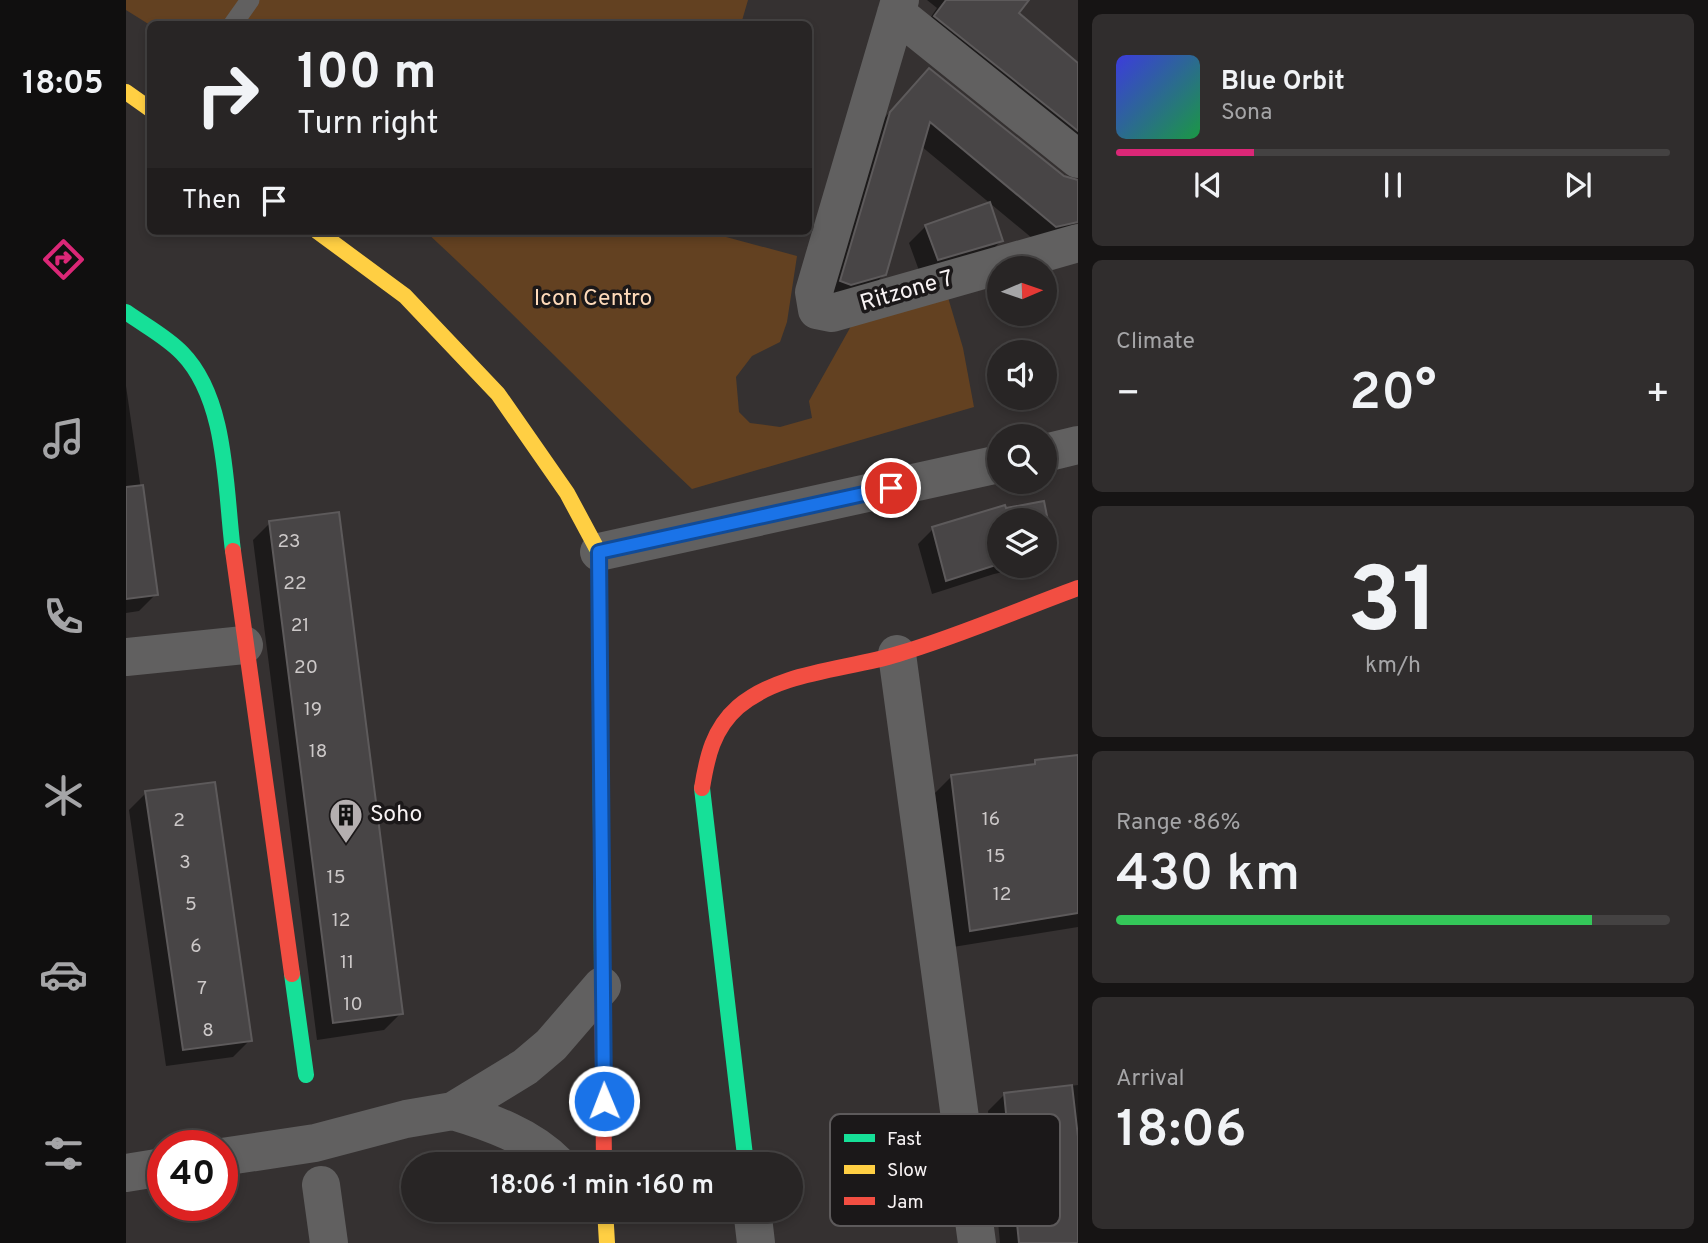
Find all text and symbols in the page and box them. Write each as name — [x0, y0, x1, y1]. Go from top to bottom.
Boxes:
text: 100 m — [297, 44, 436, 106]
icon: right — [182, 49, 273, 140]
text: 18:05 — [22, 65, 104, 105]
text: Blue Orbit — [1221, 66, 1345, 99]
text: Sona — [1221, 99, 1272, 128]
text: Turn right — [297, 105, 439, 145]
icon: previous — [1189, 166, 1227, 204]
icon: pause — [1374, 166, 1412, 204]
icon: next — [1559, 166, 1597, 204]
icon: arrive — [255, 182, 293, 220]
text: Then — [182, 185, 241, 218]
icon: directions — [39, 235, 88, 284]
north arrow — [987, 256, 1057, 326]
map controls — [987, 256, 1057, 578]
street label: Ritzone 7 — [857, 265, 957, 319]
park label: Icon Centro — [534, 285, 652, 314]
text: Climate — [1116, 328, 1195, 357]
button: sound — [987, 340, 1057, 410]
text: 20° — [1349, 362, 1437, 428]
text: − — [1116, 371, 1141, 420]
text: + — [1645, 371, 1670, 420]
icon: music — [39, 414, 88, 463]
button: search — [987, 424, 1057, 494]
pin — [861, 458, 921, 518]
icon: arrive — [872, 469, 910, 507]
button: layers — [987, 508, 1057, 578]
house number: 23 — [277, 530, 301, 554]
text: 31 — [1348, 549, 1438, 664]
house number: 22 — [283, 572, 307, 596]
icon: phone — [39, 592, 88, 641]
house number: 21 — [291, 614, 309, 638]
text: km/h — [1365, 652, 1421, 681]
house number: 20 — [294, 656, 318, 680]
house number: 19 — [304, 698, 322, 722]
house number: 18 — [309, 740, 327, 764]
icon: climate — [39, 771, 88, 820]
building icon: Soho — [327, 796, 365, 845]
place label: Soho — [370, 801, 422, 830]
house number: 16 — [982, 808, 1000, 832]
house number: 2 — [173, 809, 185, 833]
text: Range · 86% — [1116, 809, 1241, 838]
text: 430 km — [1116, 843, 1300, 909]
house number: 15 — [987, 845, 1005, 869]
house number: 3 — [179, 851, 191, 875]
house number: 15 — [327, 866, 345, 890]
house number: 12 — [993, 883, 1011, 907]
house number: 5 — [185, 893, 197, 917]
house number: 12 — [332, 909, 350, 933]
house number: 6 — [190, 935, 202, 959]
icon: car — [39, 950, 88, 999]
house number: 11 — [340, 951, 354, 975]
house number: 7 — [197, 977, 207, 1001]
house number: 10 — [343, 993, 363, 1017]
house number: 8 — [202, 1019, 214, 1043]
position arrow — [567, 1064, 641, 1138]
text: Arrival — [1116, 1065, 1185, 1094]
text: 18:06 — [1116, 1099, 1247, 1165]
legend — [830, 1114, 1060, 1226]
text: Fast — [887, 1128, 922, 1152]
icon: filters — [39, 1129, 88, 1178]
speed limit sign: 40 — [147, 1130, 238, 1221]
text: Slow — [887, 1159, 927, 1183]
text: 18:06 · 1 min · 160 m — [490, 1170, 714, 1203]
text: Jam — [887, 1191, 924, 1215]

